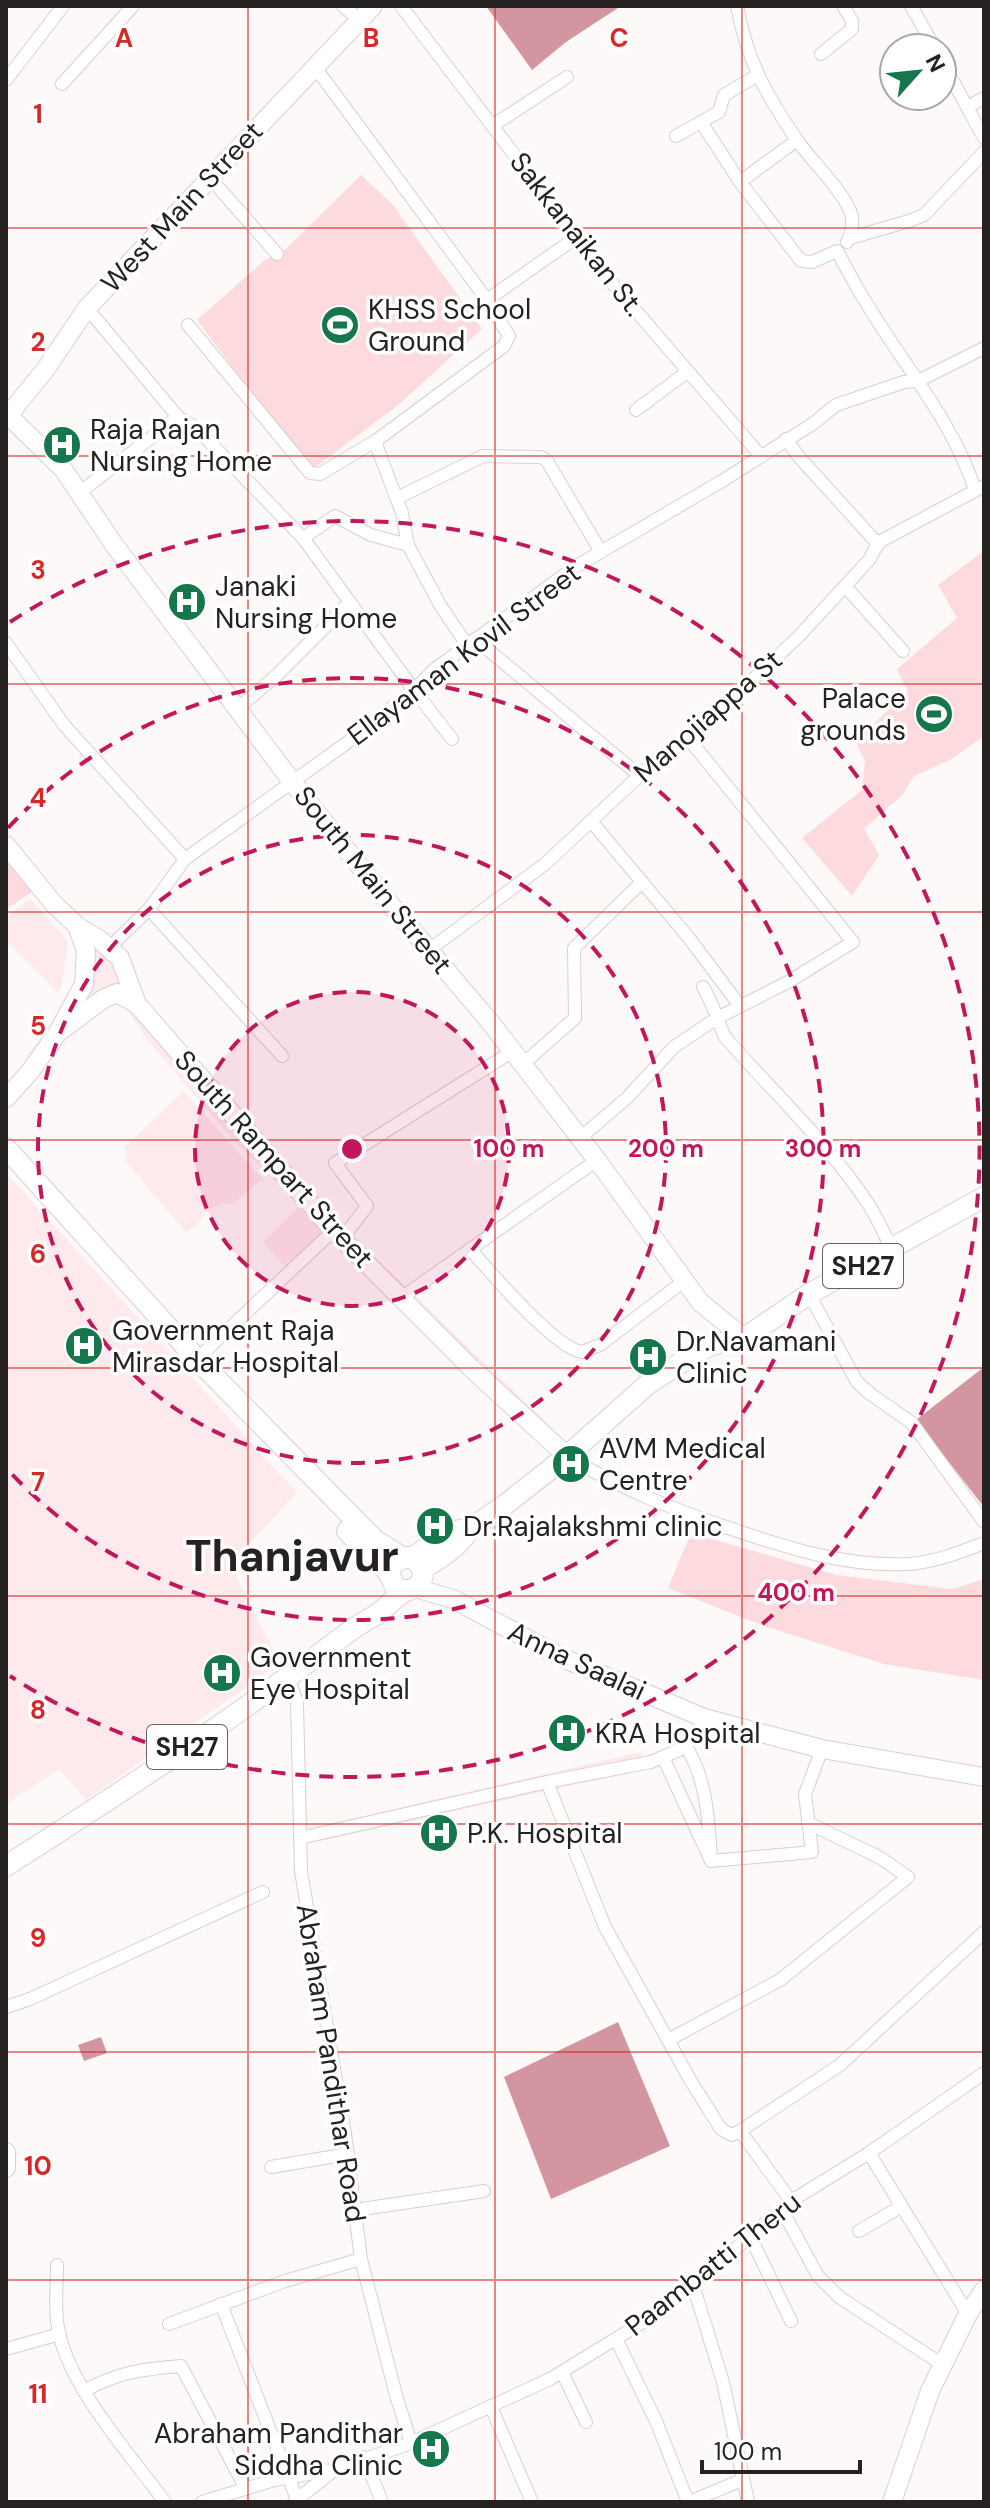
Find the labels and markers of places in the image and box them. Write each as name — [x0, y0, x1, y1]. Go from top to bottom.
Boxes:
place label: KHSS School Ground — [368, 291, 531, 360]
sports icon: KHSS School Ground — [319, 304, 361, 346]
place label: Raja Rajan Nursing Home — [90, 411, 272, 480]
hospital icon: Raja Rajan Nursing Home — [41, 424, 83, 466]
place label: Janaki Nursing Home — [215, 568, 397, 637]
hospital icon: Janaki Nursing Home — [166, 581, 208, 623]
place label: Palace grounds — [800, 680, 906, 749]
sports icon: Palace grounds — [913, 693, 955, 735]
centre of rings — [338, 1135, 366, 1163]
place label: Government Raja Mirasdar Hospital — [112, 1312, 339, 1381]
place label: Dr.Navamani Clinic — [676, 1323, 836, 1392]
hospital icon: Government Raja Mirasdar Hospital — [63, 1325, 105, 1367]
hospital icon: Dr.Navamani Clinic — [627, 1336, 669, 1378]
place label: AVM Medical Centre — [599, 1430, 766, 1499]
hospital icon: AVM Medical Centre — [550, 1443, 592, 1485]
hospital icon: Dr.Rajalakshmi clinic — [414, 1505, 456, 1547]
place label: Dr.Rajalakshmi clinic — [463, 1508, 722, 1545]
place label: Government Eye Hospital — [250, 1639, 411, 1708]
hospital icon: Government Eye Hospital — [201, 1652, 243, 1694]
hospital icon: KRA Hospital — [546, 1712, 588, 1754]
place label: KRA Hospital — [595, 1715, 760, 1752]
hospital icon: P.K. Hospital — [418, 1812, 460, 1854]
place label: P.K. Hospital — [467, 1815, 623, 1852]
place label: Abraham Pandithar Siddha Clinic — [154, 2415, 403, 2484]
hospital icon: Abraham Pandithar Siddha Clinic — [410, 2428, 452, 2470]

